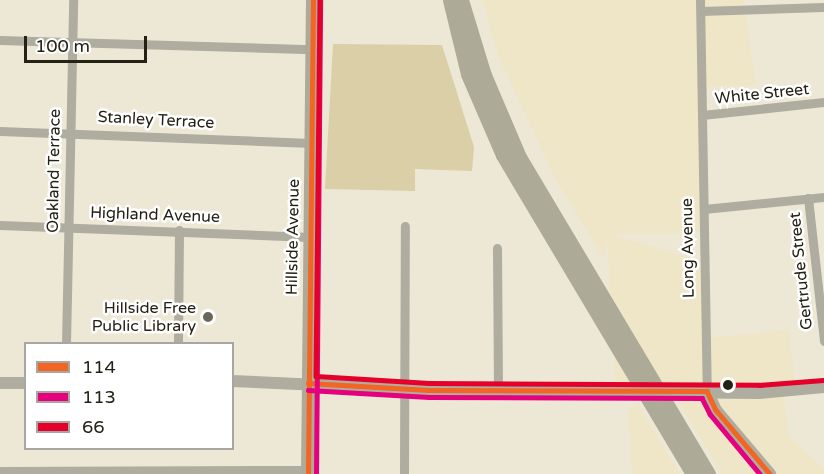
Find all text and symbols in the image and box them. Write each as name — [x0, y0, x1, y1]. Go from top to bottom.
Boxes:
scale bar — [27, 24, 150, 62]
text: 100 m — [35, 35, 90, 57]
street label: White Street — [714, 79, 810, 109]
street label: Stanley Terrace — [97, 107, 215, 133]
street label: Oakland Terrace — [43, 109, 65, 233]
street label: Hillside Avenue — [282, 179, 304, 295]
street label: Long Avenue — [678, 198, 698, 298]
street label: Highland Avenue — [90, 203, 220, 227]
street label: Gertrude Street — [785, 211, 817, 331]
place label: Hillside Free Public Library — [92, 298, 196, 336]
marker: Hillside Free Public Library — [201, 310, 215, 324]
legend — [24, 342, 234, 450]
text: 114 — [82, 356, 116, 378]
unlabelled marker — [722, 379, 734, 391]
text: 113 — [82, 386, 116, 408]
text: 66 — [82, 416, 105, 438]

